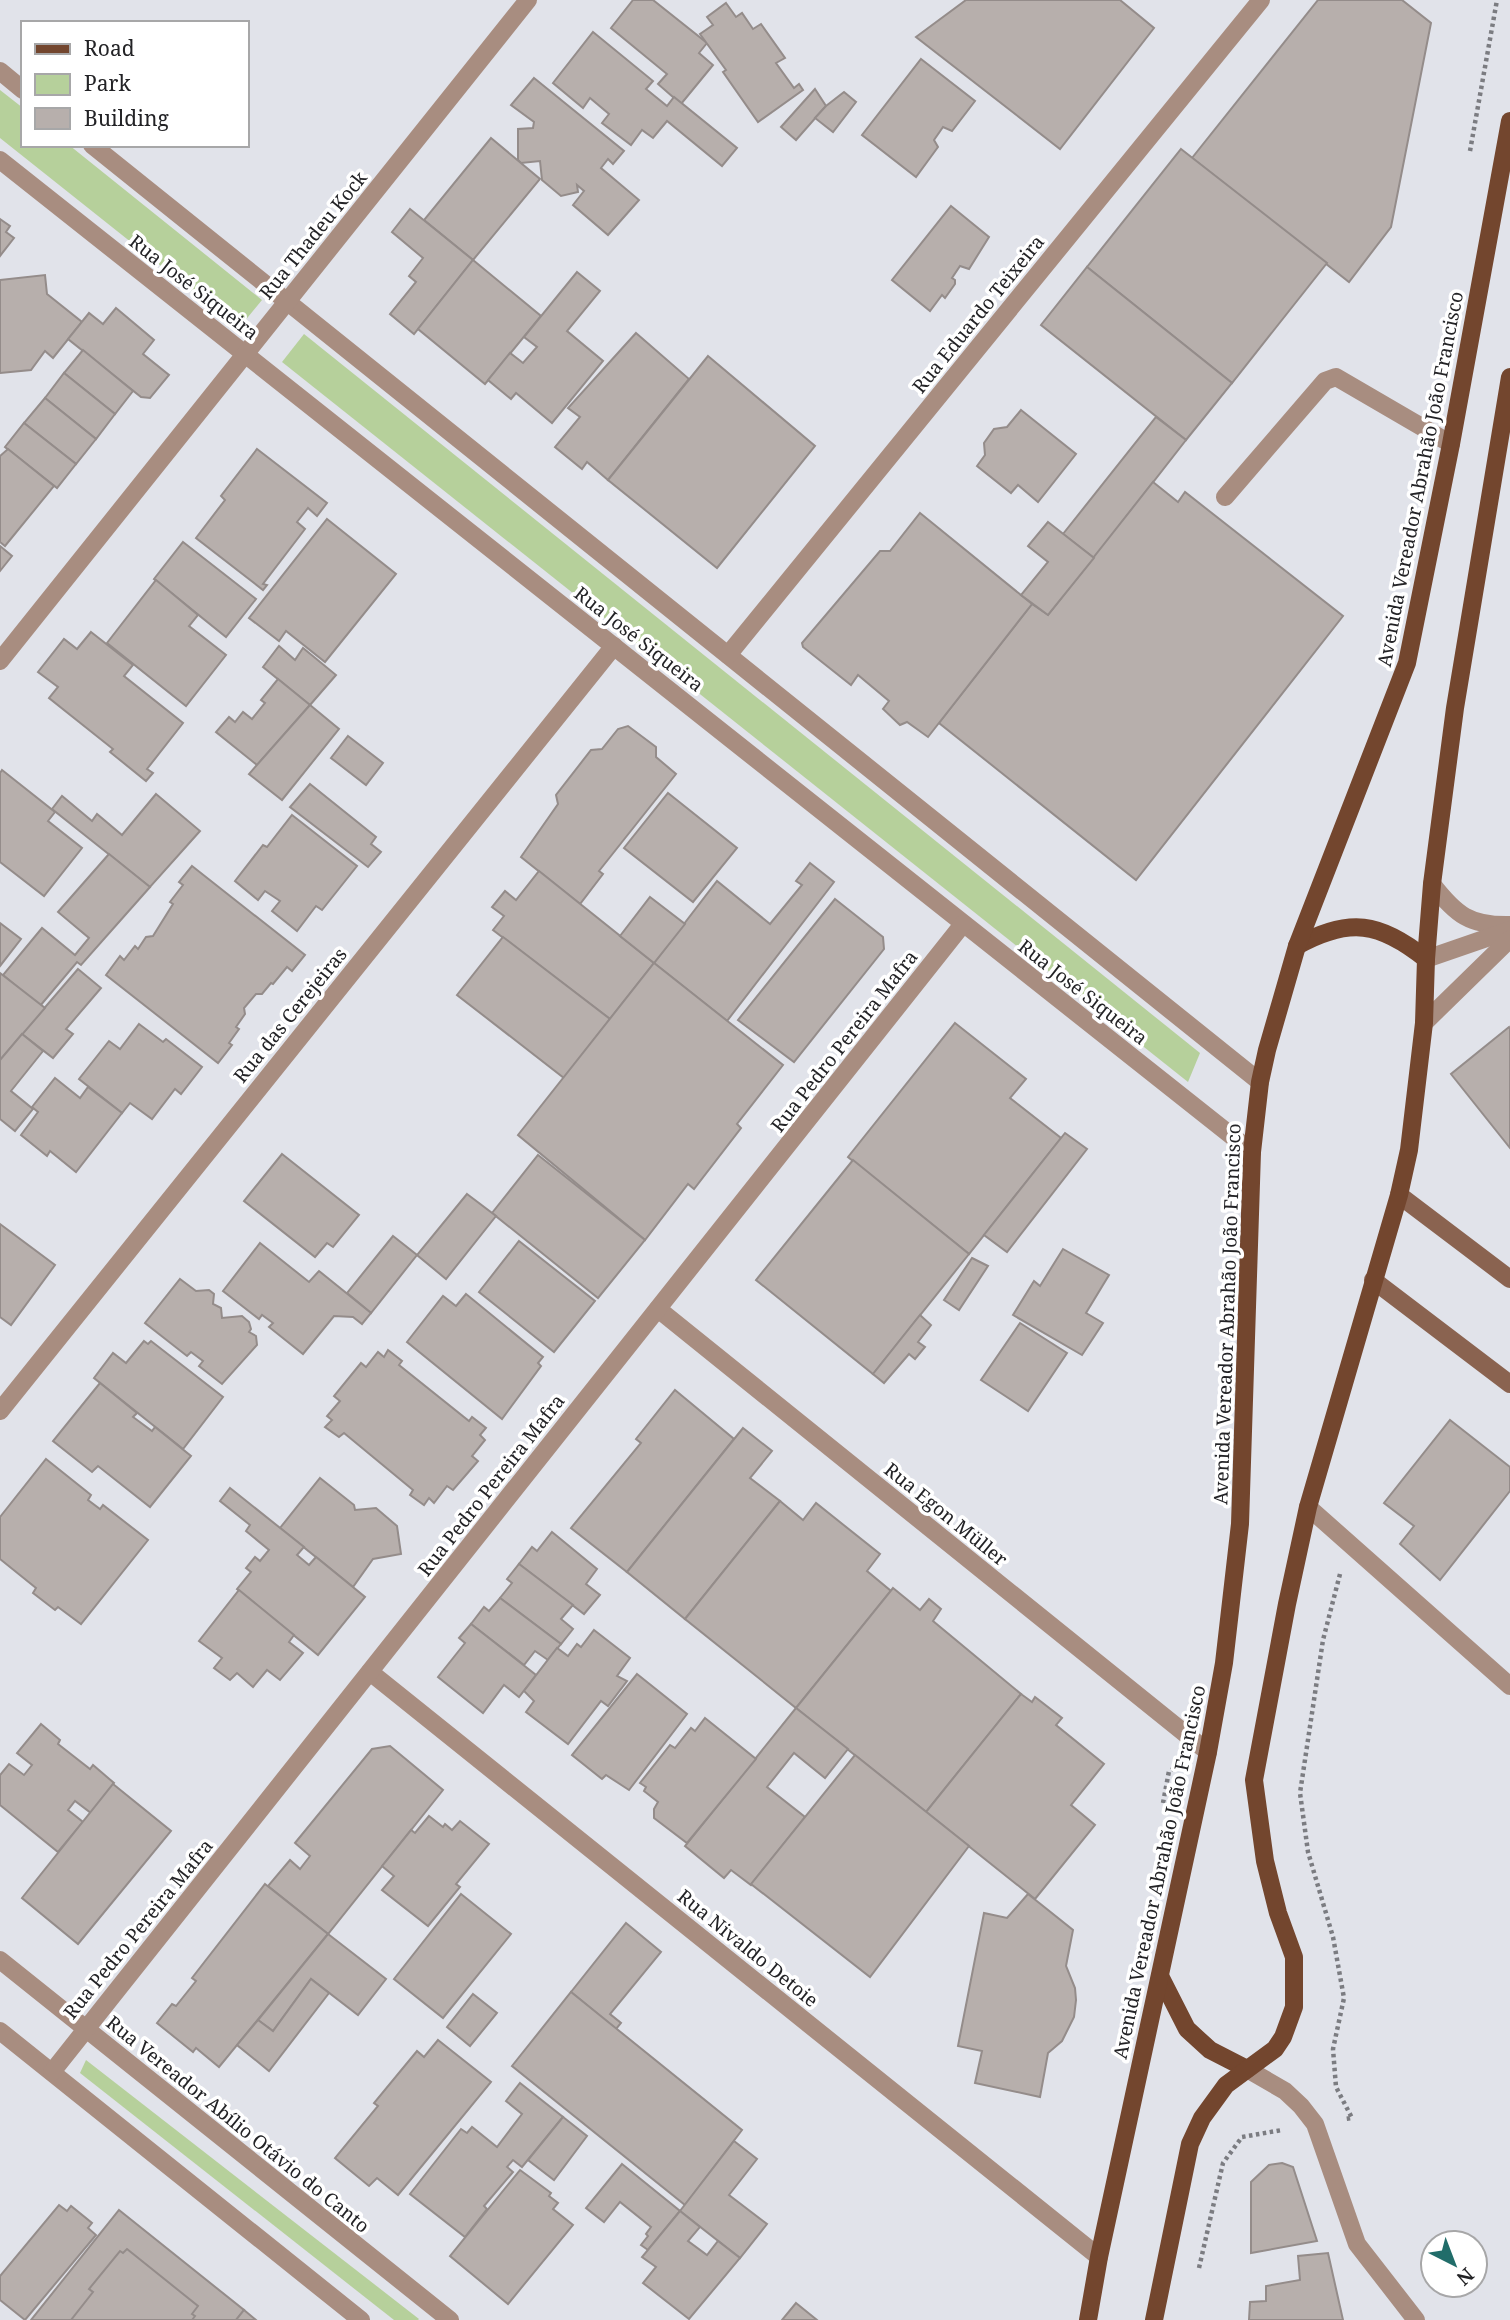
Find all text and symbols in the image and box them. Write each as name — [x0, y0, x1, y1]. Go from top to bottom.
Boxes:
legend — [21, 21, 248, 147]
text: Road — [84, 34, 135, 62]
text: Park — [84, 69, 131, 97]
text: Building — [84, 104, 169, 132]
street label: Rua Thadeu Kock — [253, 165, 373, 304]
street label: Rua José Siqueira — [124, 228, 264, 346]
street label: Rua Eduardo Teixeira — [906, 230, 1050, 398]
street label: Avenida Vereador Abrahão João Francisco — [1371, 289, 1469, 669]
street label: Rua José Siqueira — [569, 580, 709, 698]
street label: Rua José Siqueira — [1013, 933, 1153, 1051]
street label: Rua das Cerejeiras — [227, 942, 353, 1088]
street label: Rua Pedro Pereira Mafra — [765, 945, 923, 1137]
street label: Avenida Vereador Abrahão João Francisco — [1207, 1123, 1247, 1505]
street label: Rua Pedro Pereira Mafra — [412, 1389, 570, 1581]
street label: Rua Egon Müller — [879, 1456, 1013, 1572]
street label: Avenida Vereador Abrahão João Francisco — [1107, 1683, 1211, 2061]
street label: Rua Pedro Pereira Mafra — [57, 1834, 219, 2024]
street label: Rua Nivaldo Detoie — [672, 1883, 824, 2013]
street label: Rua Vereador Abílio Otávio do Canto — [101, 2010, 375, 2238]
north arrow — [1419, 2229, 1489, 2299]
text: N — [1451, 2262, 1480, 2291]

